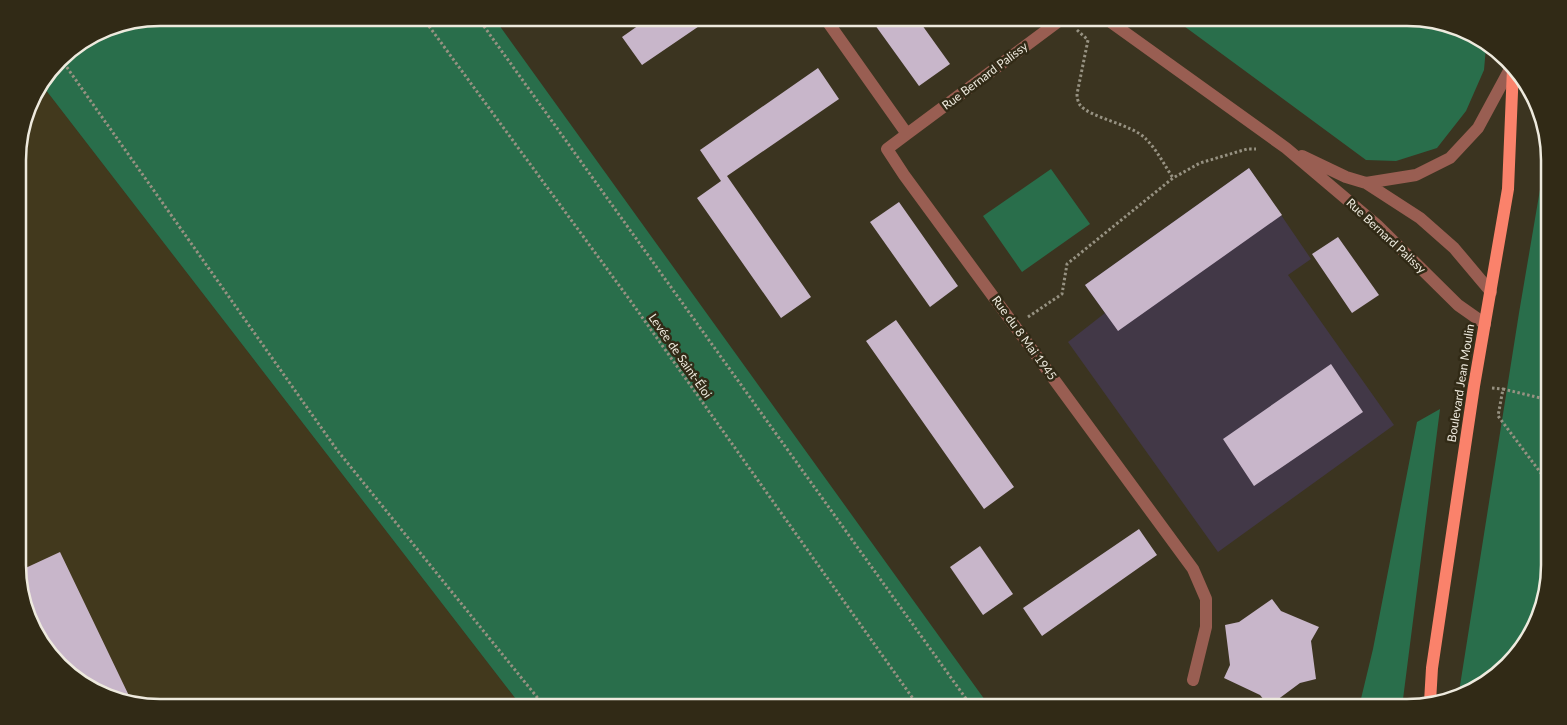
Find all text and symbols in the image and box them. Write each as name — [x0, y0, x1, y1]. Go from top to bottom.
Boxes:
street label: Rue Bernard Palissy — [939, 38, 1031, 113]
street label: Rue Bernard Palissy — [1343, 195, 1430, 277]
street label: Rue du 8 Mai 1945 — [989, 293, 1060, 383]
street label: Levée de Saint-Éloi — [646, 311, 715, 401]
street label: Boulevard Jean Moulin — [1444, 323, 1477, 443]

